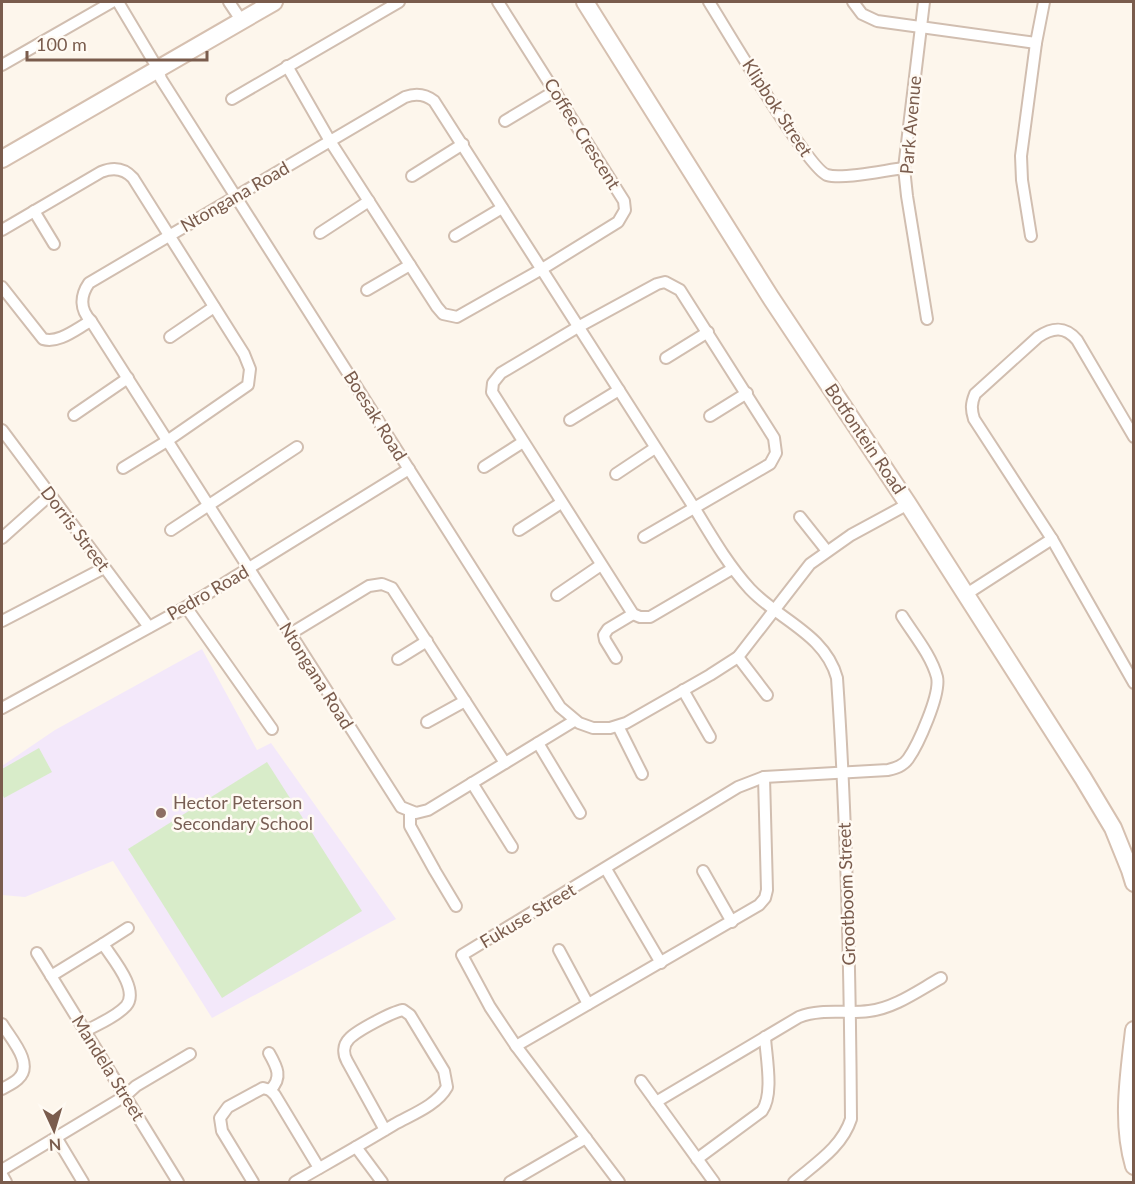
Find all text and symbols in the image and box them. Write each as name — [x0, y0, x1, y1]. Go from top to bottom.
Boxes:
scale bar — [27, 24, 207, 62]
text: 100 m — [36, 33, 87, 55]
street label: Klipbok Street — [738, 54, 818, 161]
street label: Coffee Crescent — [540, 74, 626, 194]
street label: Park Avenue — [895, 75, 925, 175]
street label: Ntongana Road — [176, 156, 293, 236]
street label: Boesak Road — [340, 367, 412, 464]
street label: Botfontein Road — [821, 379, 911, 498]
street label: Dorris Street — [37, 481, 115, 576]
street label: Pedro Road — [163, 560, 252, 624]
street label: Ntongana Road — [275, 618, 358, 733]
place label: Hector Peterson Secondary School — [173, 791, 313, 834]
marker: Hector Peterson Secondary School — [154, 806, 168, 820]
street label: Grootboom Street — [832, 822, 859, 966]
street label: Fukuse Street — [476, 878, 580, 952]
street label: Mandela Street — [68, 1011, 150, 1125]
north arrow — [24, 1100, 84, 1160]
text: N — [48, 1136, 62, 1155]

